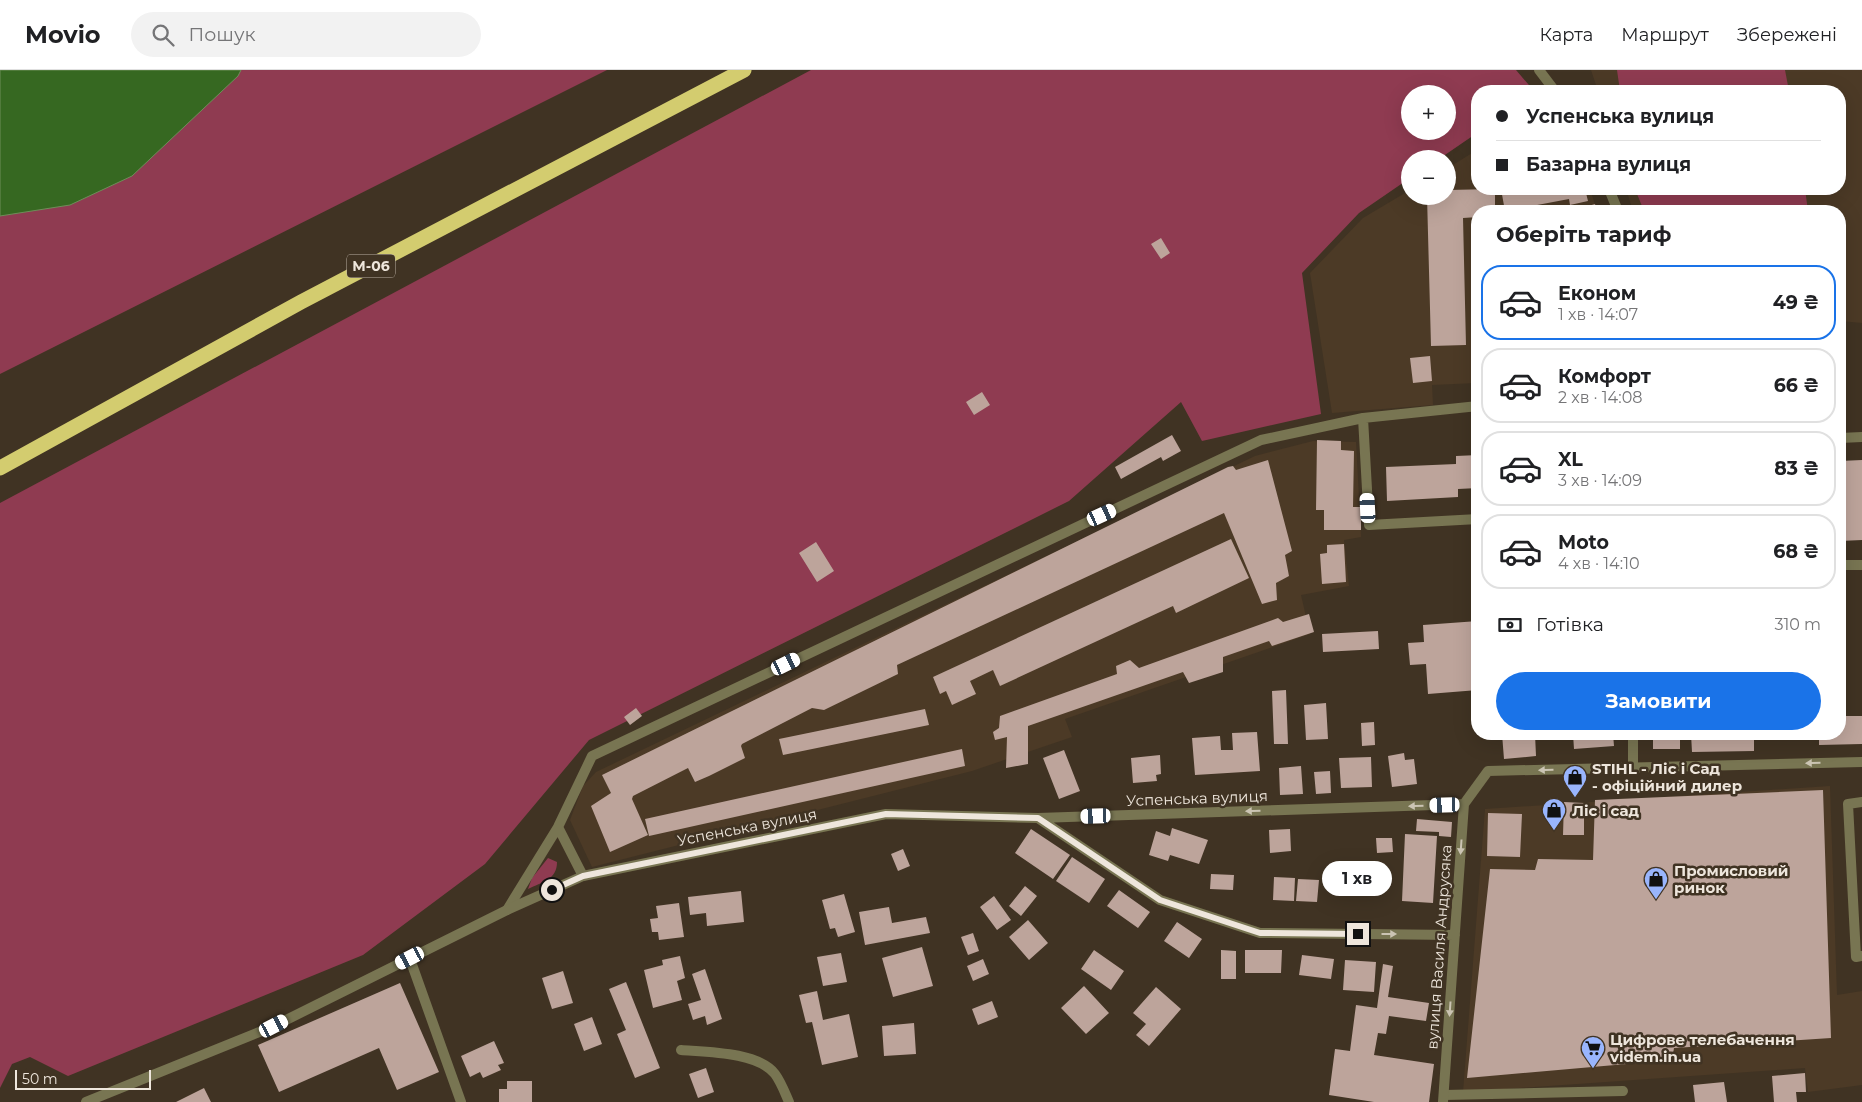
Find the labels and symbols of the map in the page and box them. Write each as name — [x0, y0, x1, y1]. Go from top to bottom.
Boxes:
road number: М-06 — [347, 255, 395, 278]
car — [1359, 493, 1376, 523]
car — [1085, 502, 1118, 528]
car — [769, 651, 802, 677]
place label: STIHL - Ліс і Сад - офіційний дилер — [1592, 759, 1742, 795]
one-way arrow — [1805, 759, 1821, 767]
shop icon: STIHL - Ліс і Сад - офіційний дилер — [1562, 764, 1588, 798]
one-way arrow — [1538, 766, 1554, 774]
street label: Успенська вулиця — [1126, 786, 1268, 810]
car — [1429, 797, 1460, 813]
shop icon: Ліс і сад — [1541, 797, 1567, 831]
place label: Ліс і сад — [1572, 801, 1639, 820]
one-way arrow — [1407, 802, 1423, 810]
street label: Успенська вулиця — [676, 804, 818, 850]
one-way arrow — [1245, 807, 1261, 815]
car — [1080, 808, 1111, 824]
one-way arrow — [1457, 839, 1465, 855]
street label: вулиця Василя Андрусяка — [1422, 844, 1456, 1050]
place label: Промисловий ринок — [1674, 861, 1788, 897]
callout: 1 хв — [1323, 862, 1393, 896]
shop icon: Промисловий ринок — [1643, 866, 1669, 900]
route start — [541, 879, 563, 901]
route end — [1347, 923, 1369, 945]
one-way arrow — [1381, 930, 1397, 938]
car — [393, 945, 426, 971]
one-way arrow — [1445, 1001, 1453, 1017]
car — [257, 1013, 290, 1039]
place label: Цифрове телебачення videm.in.ua — [1609, 1030, 1795, 1066]
supermarket icon: Цифрове телебачення videm.in.ua — [1580, 1035, 1606, 1069]
scale bar — [15, 1067, 151, 1090]

